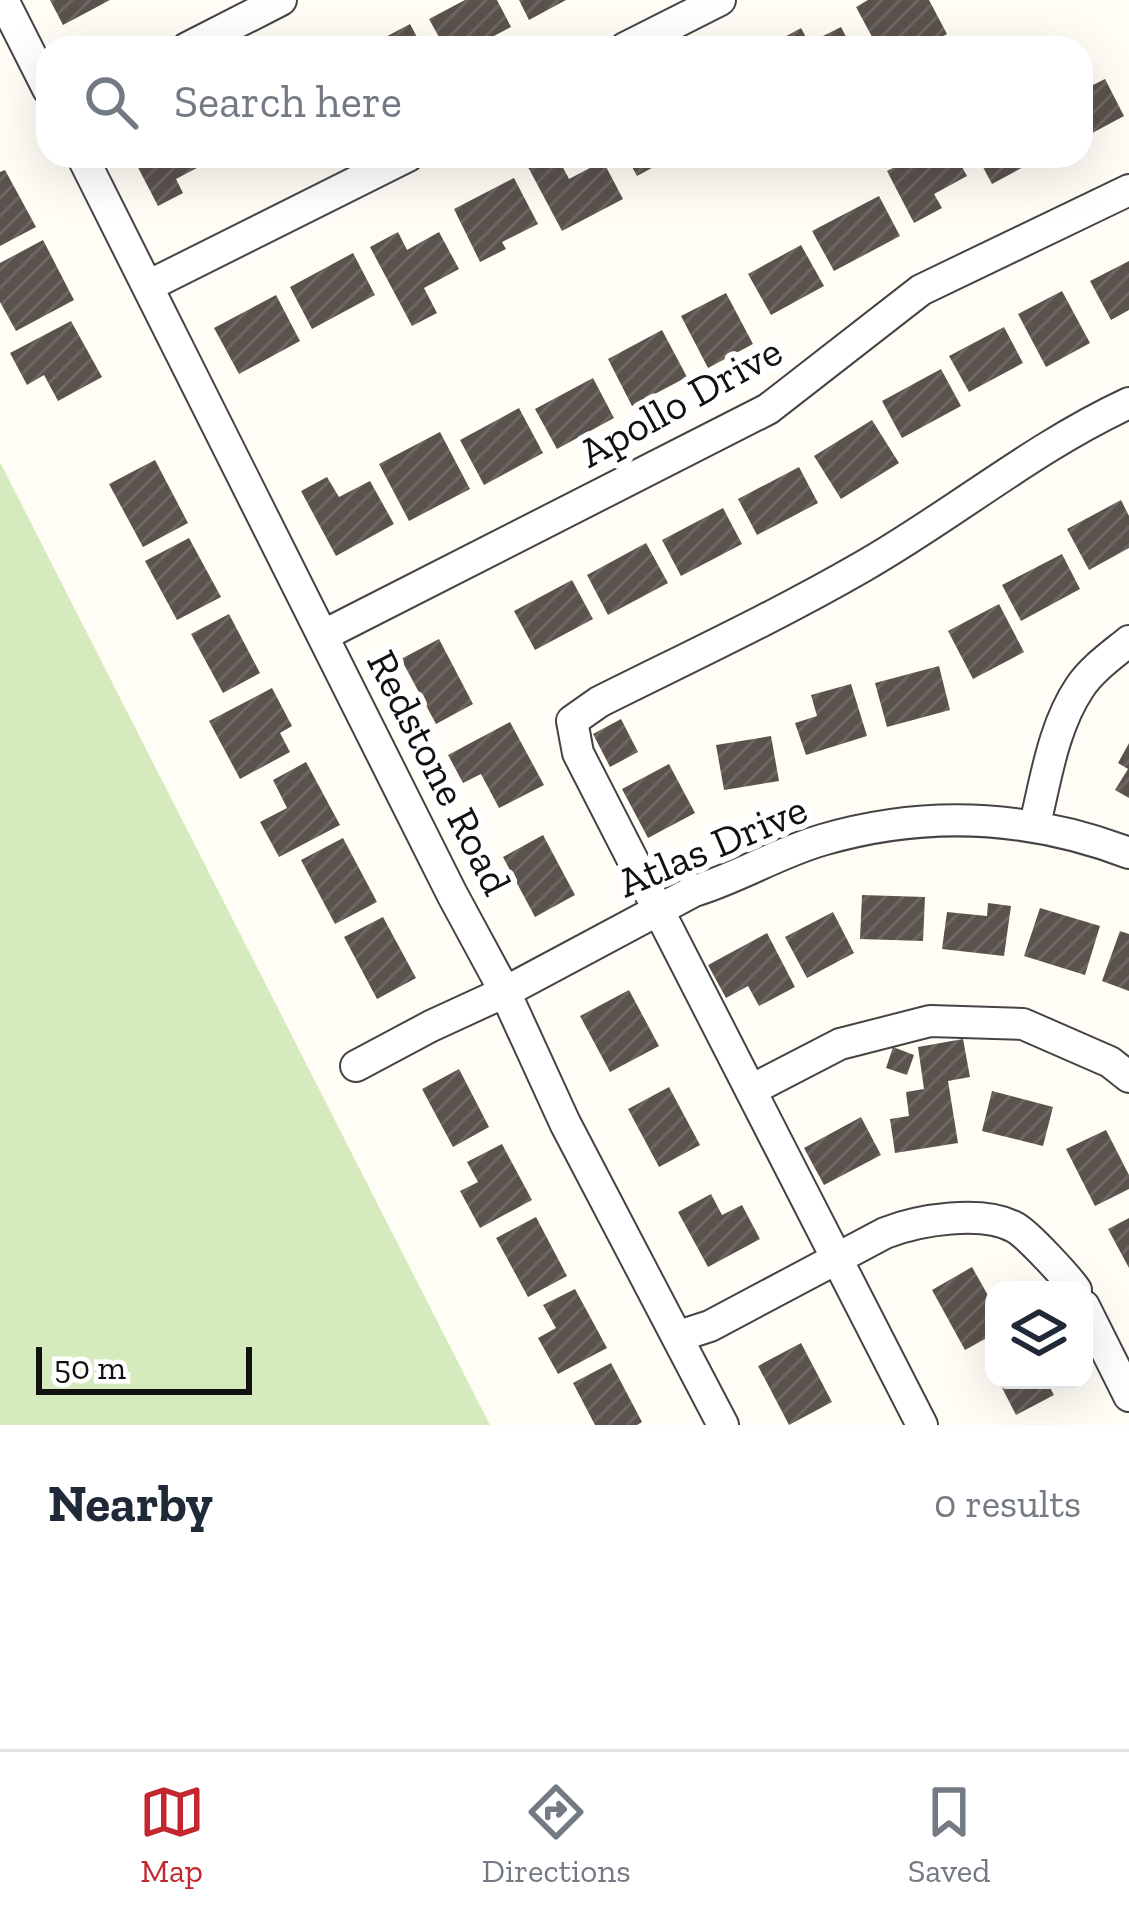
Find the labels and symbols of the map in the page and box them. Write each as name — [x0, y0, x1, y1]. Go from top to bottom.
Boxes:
street label: Apollo Drive — [570, 325, 791, 478]
street label: Redstone Road — [356, 642, 523, 903]
street label: Atlas Drive — [610, 783, 814, 908]
scale bar — [36, 1341, 252, 1394]

